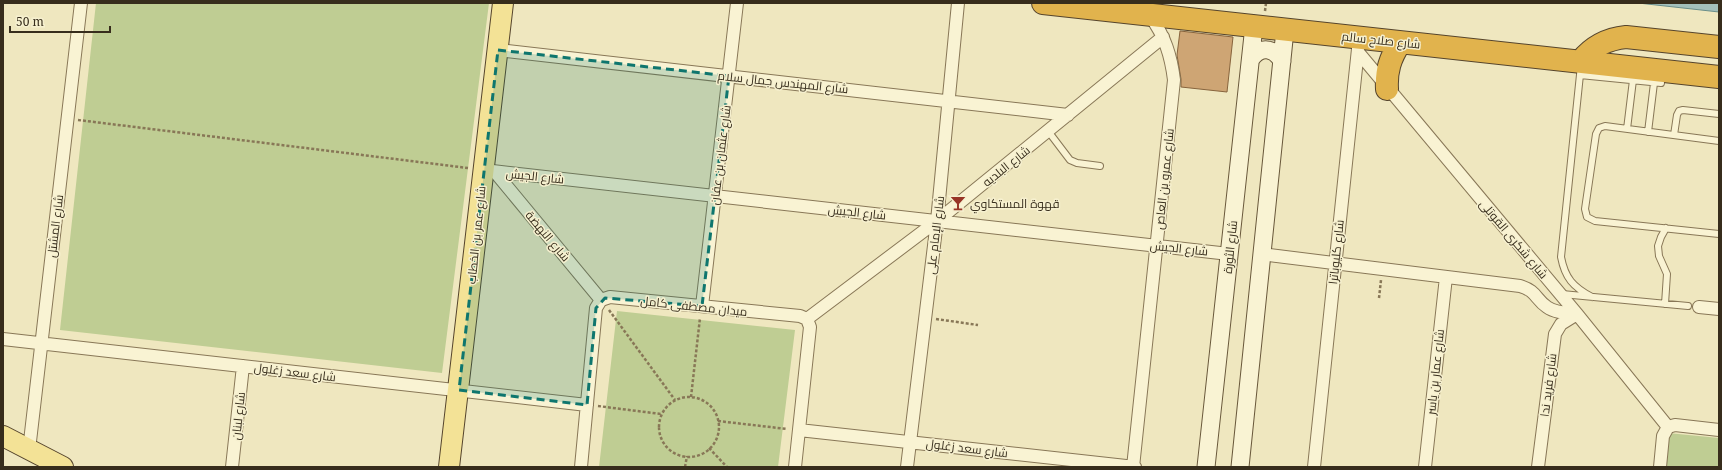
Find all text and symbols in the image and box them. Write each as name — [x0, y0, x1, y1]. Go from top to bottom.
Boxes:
scale bar — [10, 8, 110, 34]
text: 50 m — [16, 13, 44, 30]
street label: شارع صلاح سالم — [1341, 27, 1421, 53]
street label: شارع المهندس جمال سلام — [717, 67, 849, 97]
street label: شارع عثمان بن عفان — [705, 104, 735, 206]
street label: شارع عمرو بن العاص — [1150, 128, 1178, 230]
street label: شارع البلديه — [979, 142, 1033, 190]
street label: شارع الجيش — [505, 164, 565, 188]
street label: شارع عمر بن الخطاب — [462, 185, 490, 285]
street label: شارع المشتل — [43, 194, 67, 258]
bar icon: قهوة المستكاوي — [949, 194, 967, 212]
street label: شارع الإمام على — [922, 195, 948, 275]
place label: قهوة المستكاوي — [970, 195, 1059, 214]
street label: شارع شكرى القوتلى — [1476, 196, 1552, 282]
street label: شارع الجيش — [827, 200, 887, 224]
street label: شارع النهضة — [522, 207, 574, 265]
street label: شارع الثورة — [1219, 219, 1241, 275]
street label: شارع كليوباترا — [1324, 219, 1348, 285]
street label: شارع الجيش — [1149, 236, 1209, 260]
street label: ميدان مصطفى كامل — [640, 292, 748, 320]
street label: شارع عمار بن ياسر — [1422, 328, 1448, 417]
street label: شارع فريد ندا — [1536, 352, 1560, 418]
street label: شارع سعد زغلول — [253, 359, 337, 385]
street label: شارع لبنان — [227, 391, 249, 441]
street label: شارع سعد زغلول — [925, 435, 1009, 461]

